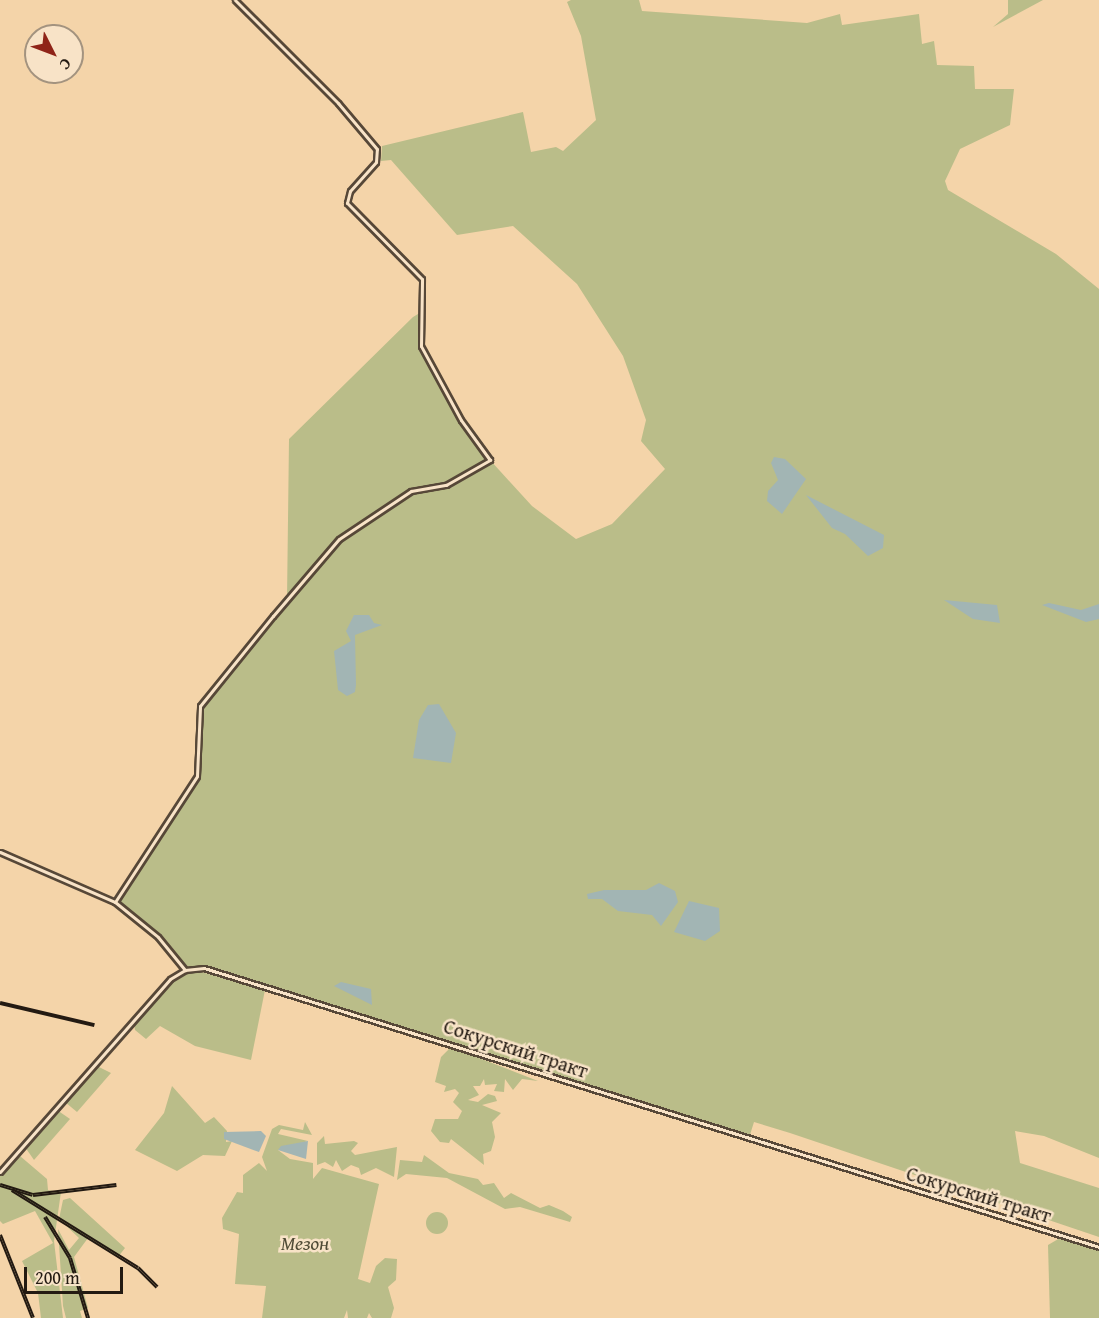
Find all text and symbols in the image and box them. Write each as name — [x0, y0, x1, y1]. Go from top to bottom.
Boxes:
north arrow — [24, 24, 84, 84]
text: С — [54, 53, 78, 76]
street label: Сокурский тракт — [441, 1013, 591, 1083]
street label: Сокурский тракт — [904, 1161, 1054, 1227]
park label: Мезон — [281, 1230, 329, 1254]
scale bar — [27, 1255, 126, 1293]
text: 200 m — [35, 1264, 80, 1291]

